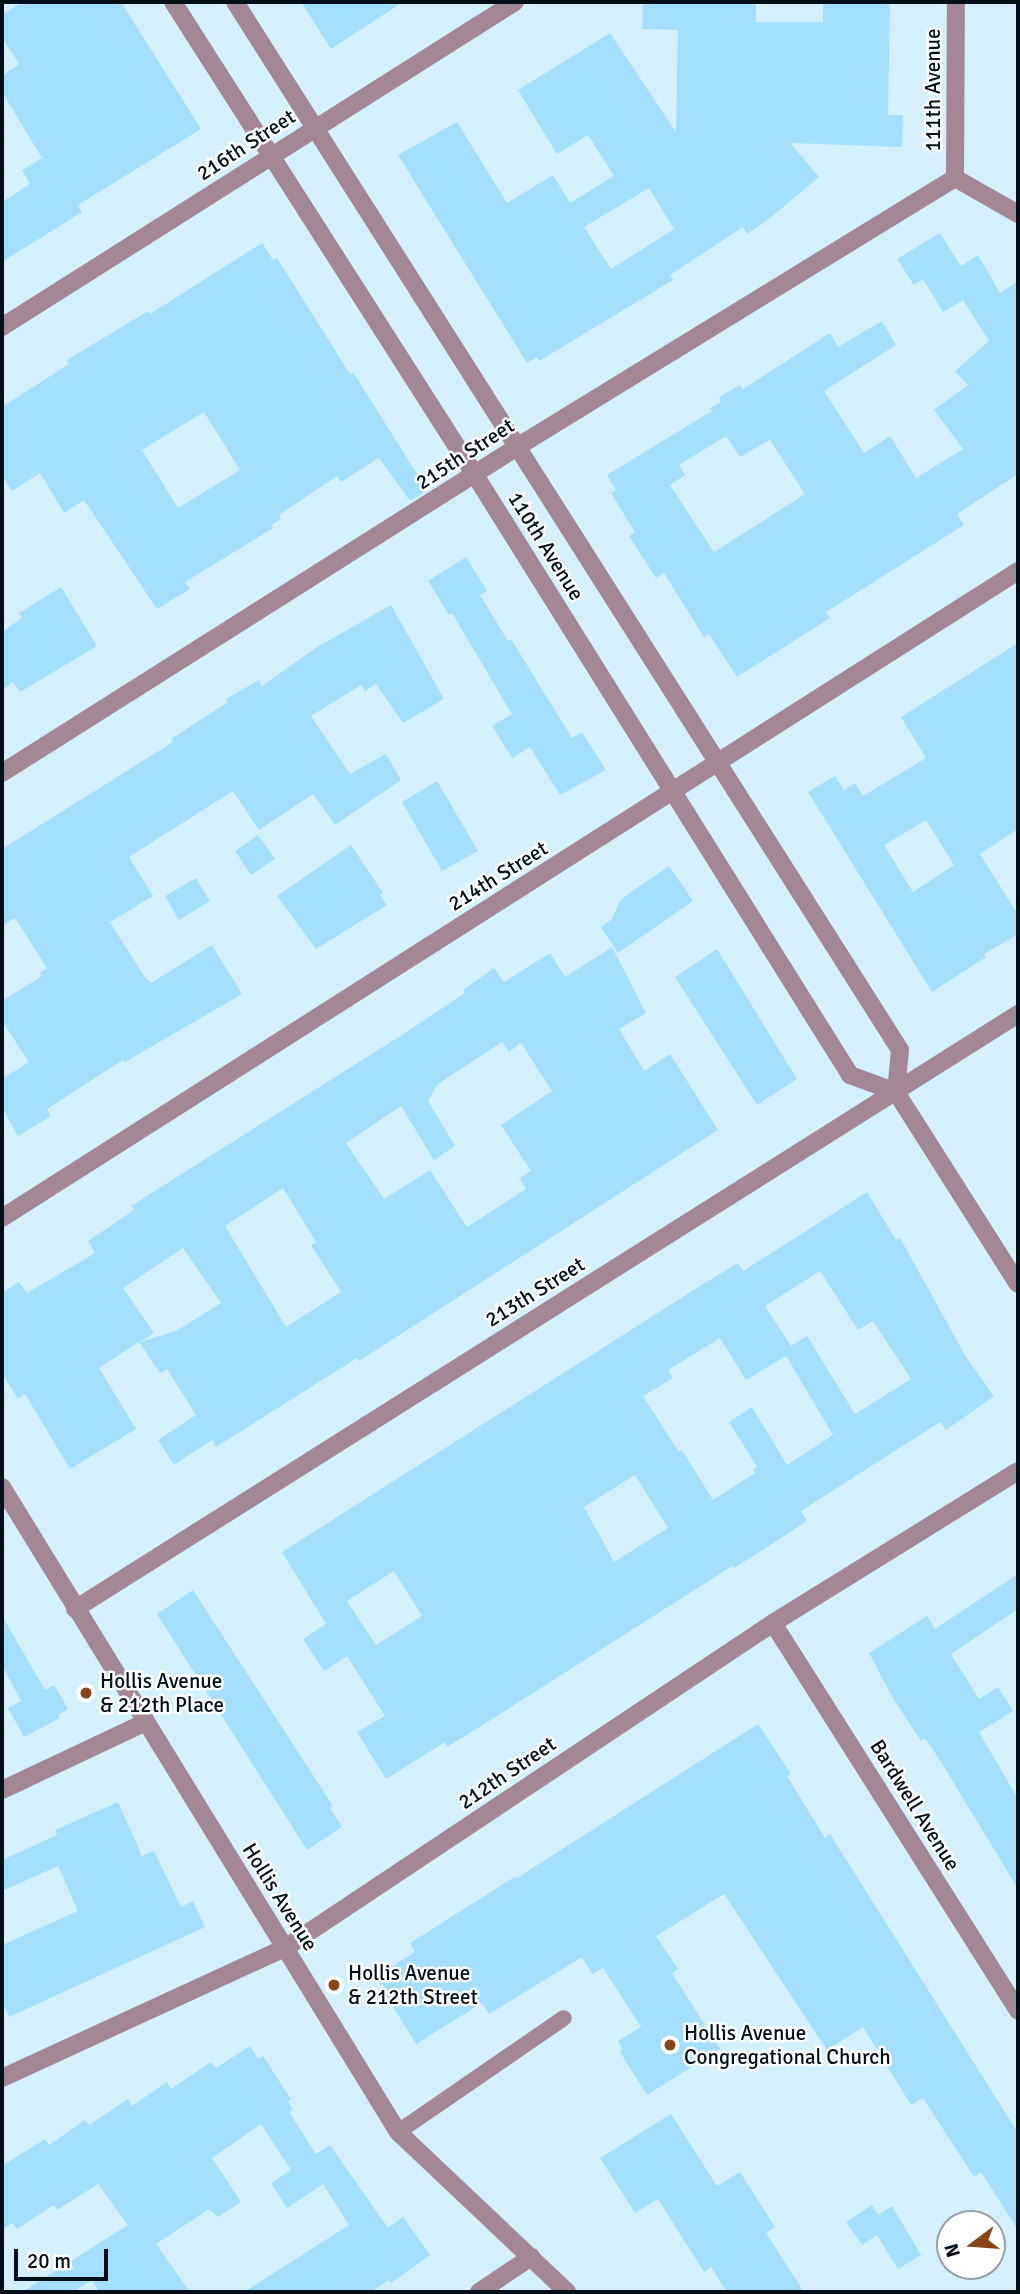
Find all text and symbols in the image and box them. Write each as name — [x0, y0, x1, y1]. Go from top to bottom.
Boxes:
street label: 111th Avenue — [920, 28, 946, 152]
street label: 216th Street — [192, 104, 300, 186]
street label: 215th Street — [411, 413, 519, 495]
street label: 110th Avenue — [503, 487, 589, 605]
street label: 214th Street — [444, 836, 552, 916]
street label: 213th Street — [481, 1252, 589, 1332]
place label: Hollis Avenue & 212th Place — [100, 1668, 224, 1718]
marker: Hollis Avenue & 212th Place — [78, 1685, 94, 1701]
street label: 212th Street — [453, 1731, 561, 1815]
street label: Bardwell Avenue — [865, 1735, 965, 1875]
street label: Hollis Avenue — [237, 1838, 323, 1956]
place label: Hollis Avenue & 212th Street — [348, 1960, 478, 2010]
marker: Hollis Avenue & 212th Street — [326, 1977, 342, 1993]
place label: Hollis Avenue Congregational Church — [684, 2020, 891, 2070]
marker: Hollis Avenue Congregational Church — [662, 2037, 678, 2053]
north arrow — [936, 2210, 1006, 2280]
scale bar — [18, 2234, 112, 2278]
text: N — [939, 2241, 966, 2260]
text: 20 m — [27, 2248, 71, 2274]

